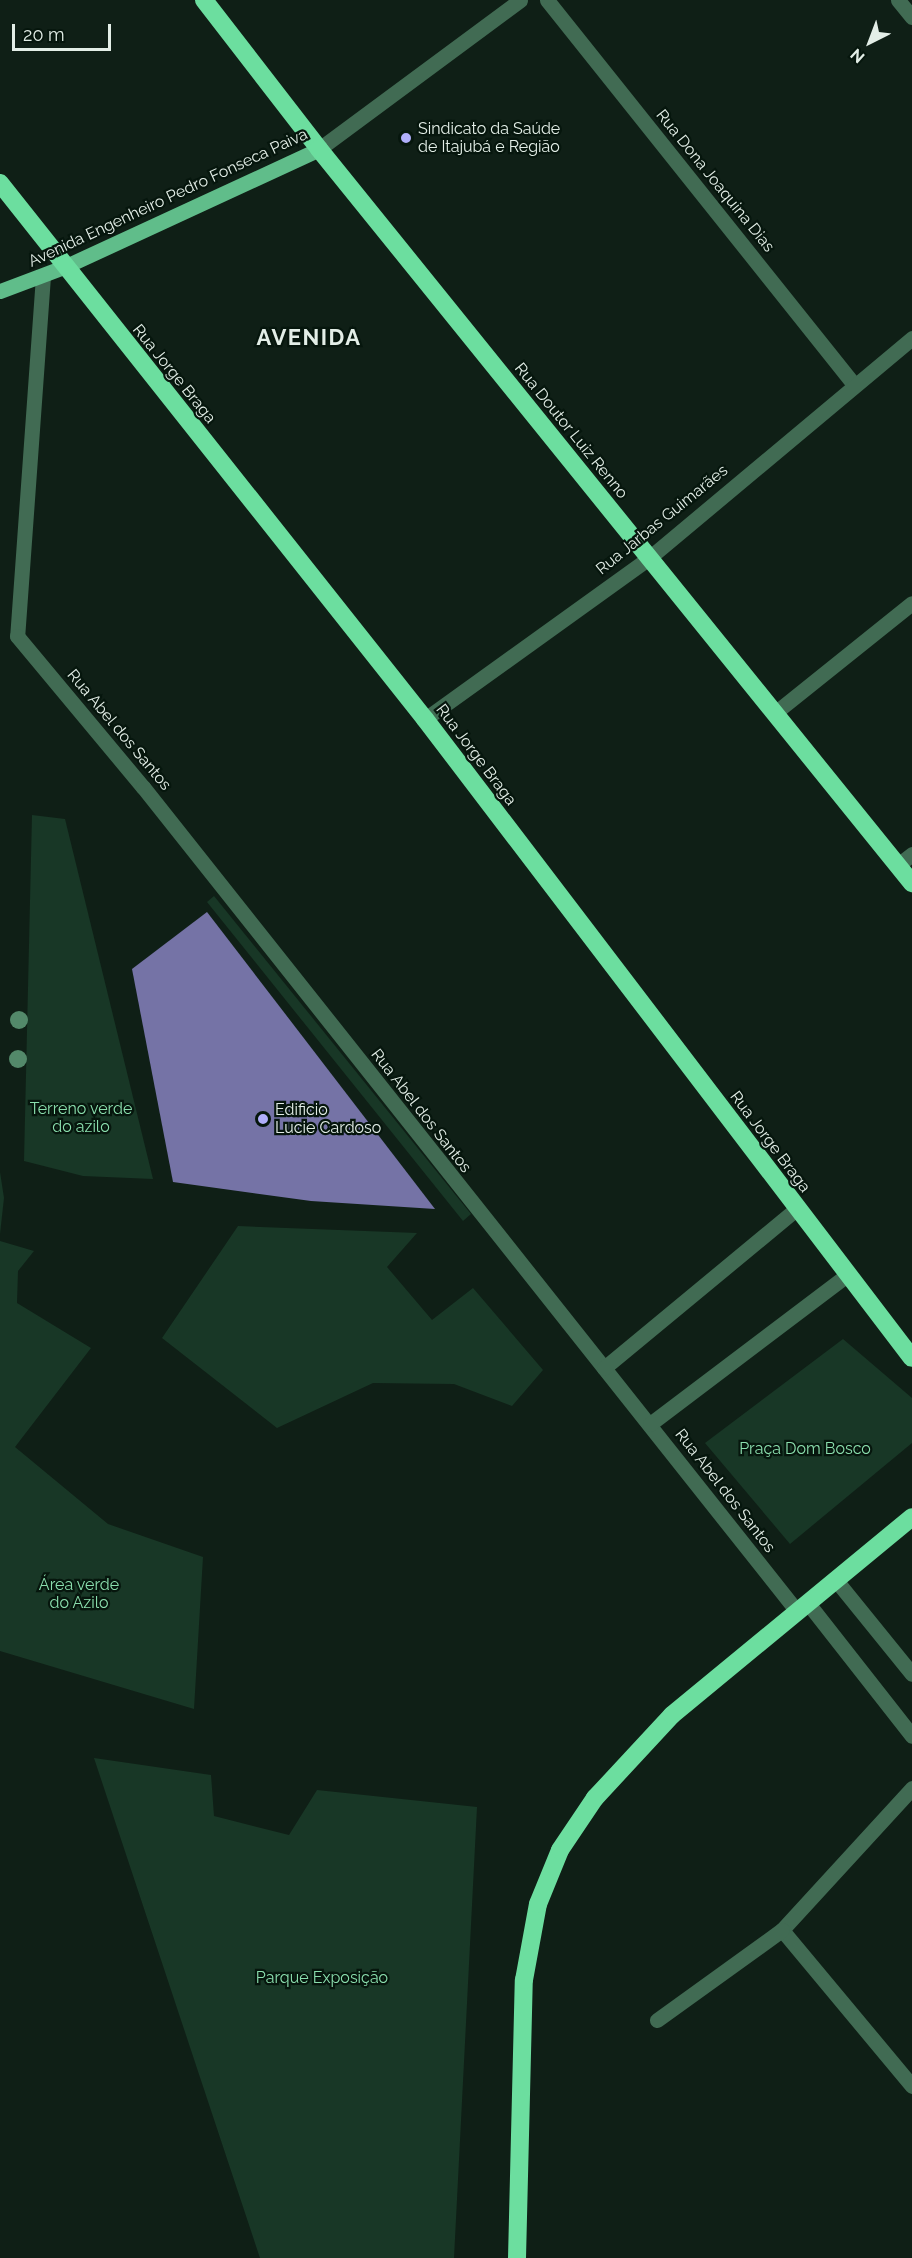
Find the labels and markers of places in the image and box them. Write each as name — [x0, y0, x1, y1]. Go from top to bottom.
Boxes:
place label: Sindicato da Saúde de Itajubá e Região — [418, 119, 560, 157]
marker: Sindicato da Saúde de Itajubá e Região — [399, 131, 413, 145]
place label: Edificio Lucie Cardoso — [275, 1100, 381, 1138]
marker: Edificio Lucie Cardoso — [256, 1112, 270, 1126]

